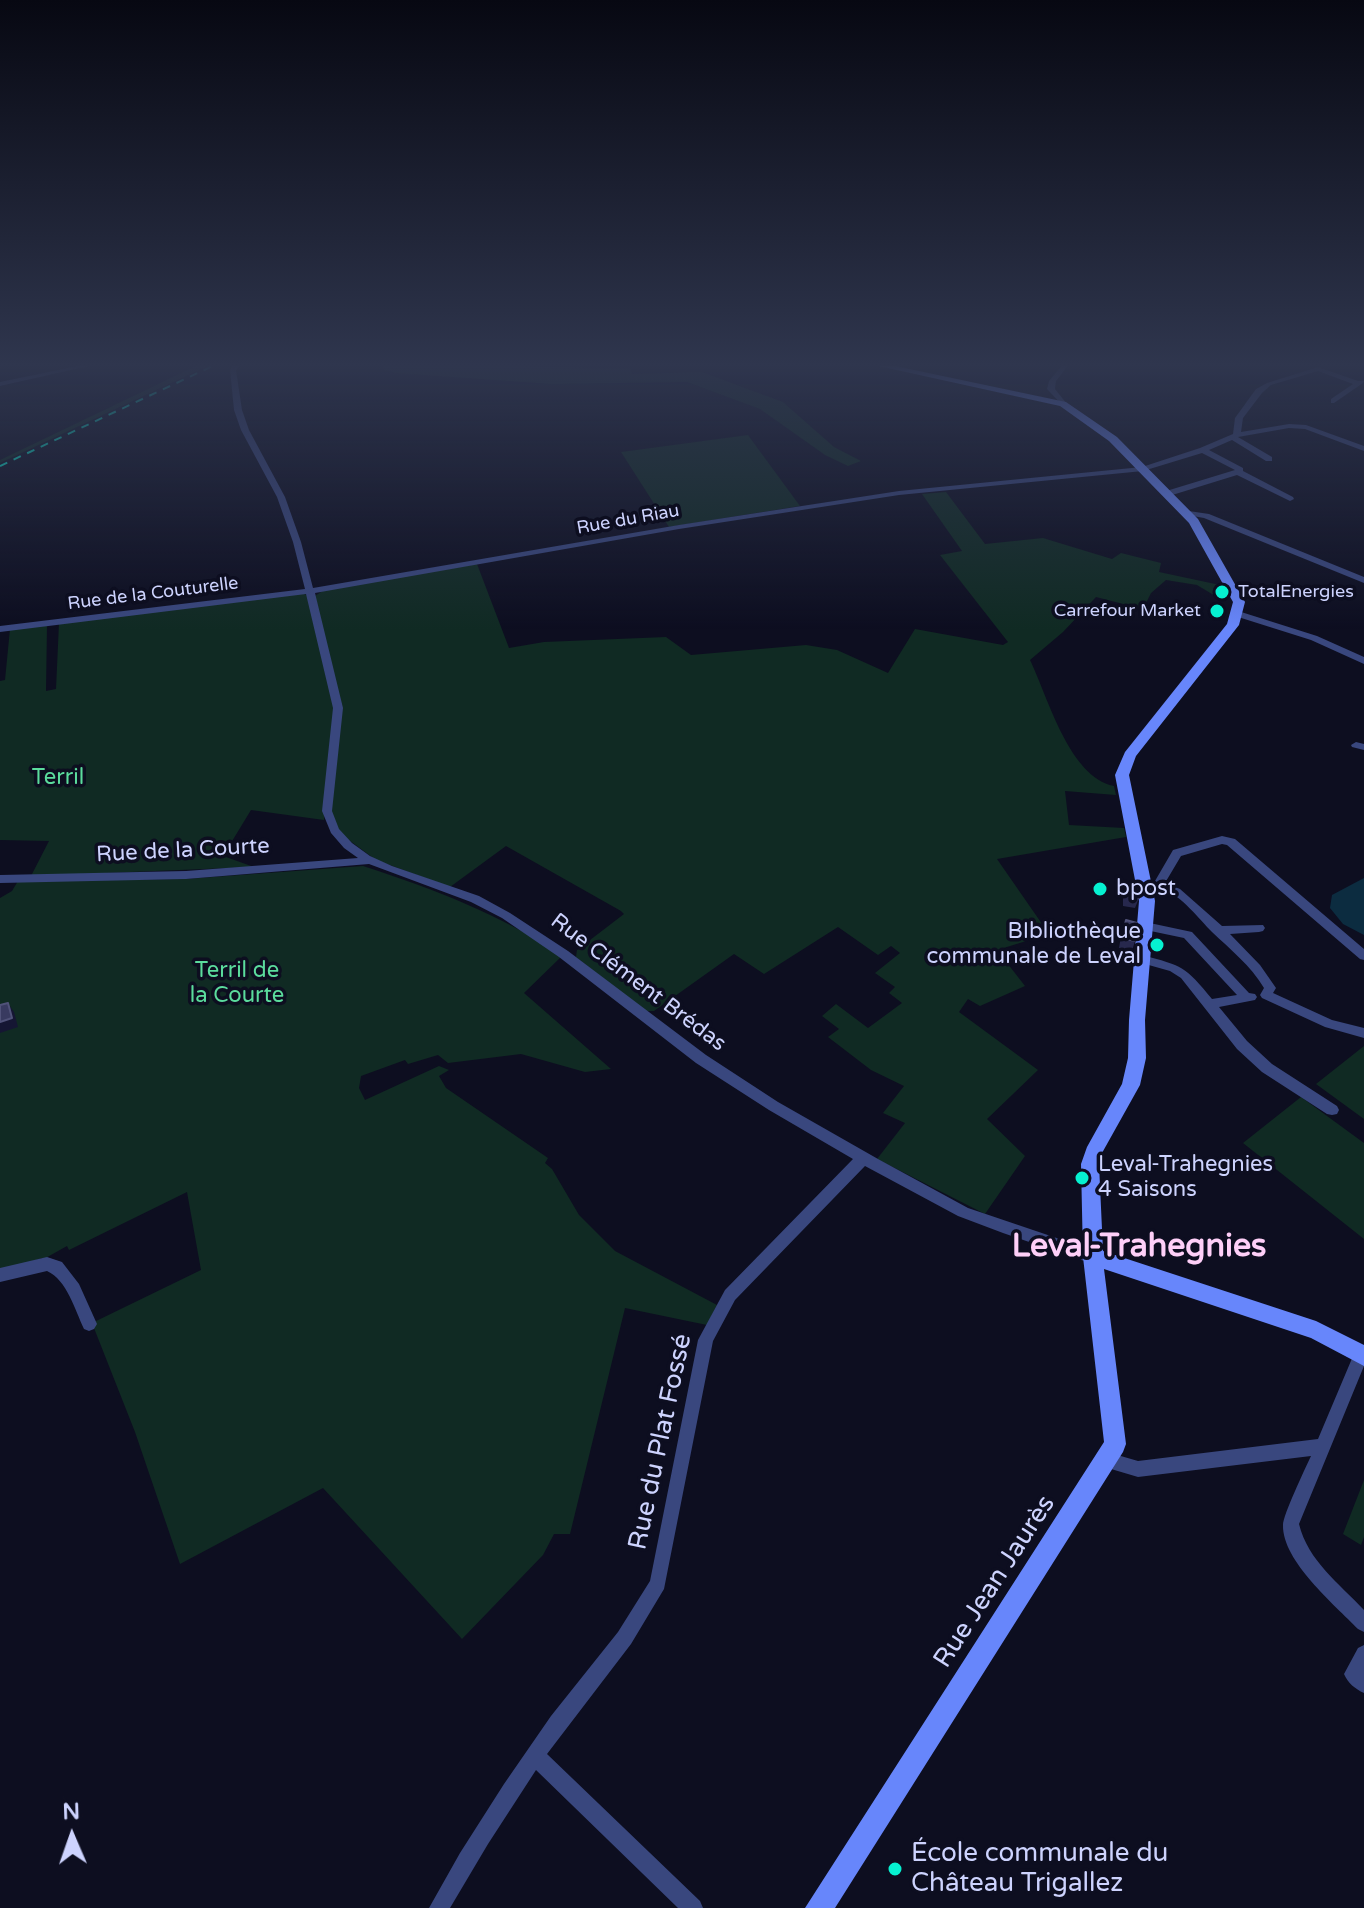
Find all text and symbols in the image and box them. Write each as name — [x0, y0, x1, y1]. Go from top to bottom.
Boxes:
street label: Rue du Riau — [575, 500, 681, 540]
street label: Rue de la Couturelle — [66, 573, 240, 615]
place label: TotalEnergies — [1238, 581, 1354, 603]
marker: TotalEnergies — [1213, 583, 1231, 601]
place label: Carrefour Market — [1054, 600, 1201, 622]
marker: Carrefour Market — [1208, 602, 1226, 620]
park label: Terril — [32, 765, 84, 791]
street label: Rue de la Courte — [96, 833, 270, 869]
place label: bpost — [1116, 876, 1176, 902]
marker: bpost — [1091, 880, 1109, 898]
street label: Rue Clément Brédas — [545, 908, 731, 1058]
place label: BIbliothèque communale de Leval — [926, 919, 1141, 970]
marker: BIbliothèque communale de Leval — [1148, 936, 1166, 954]
park label: Terril de la Courte — [190, 958, 284, 1010]
place label: Leval-Trahegnies 4 Saisons — [1098, 1152, 1273, 1204]
marker: Leval-Trahegnies 4 Saisons — [1073, 1169, 1091, 1187]
district label: Leval-Trahegnies — [1012, 1229, 1266, 1267]
street label: Rue du Plat Fossé — [623, 1331, 699, 1553]
street label: Rue Jean Jaurès — [928, 1490, 1062, 1674]
north arrow — [32, 1796, 112, 1876]
text: N — [62, 1799, 80, 1825]
place label: École communale du Château Trigallez — [911, 1838, 1168, 1900]
marker: École communale du Château Trigallez — [886, 1860, 904, 1878]

